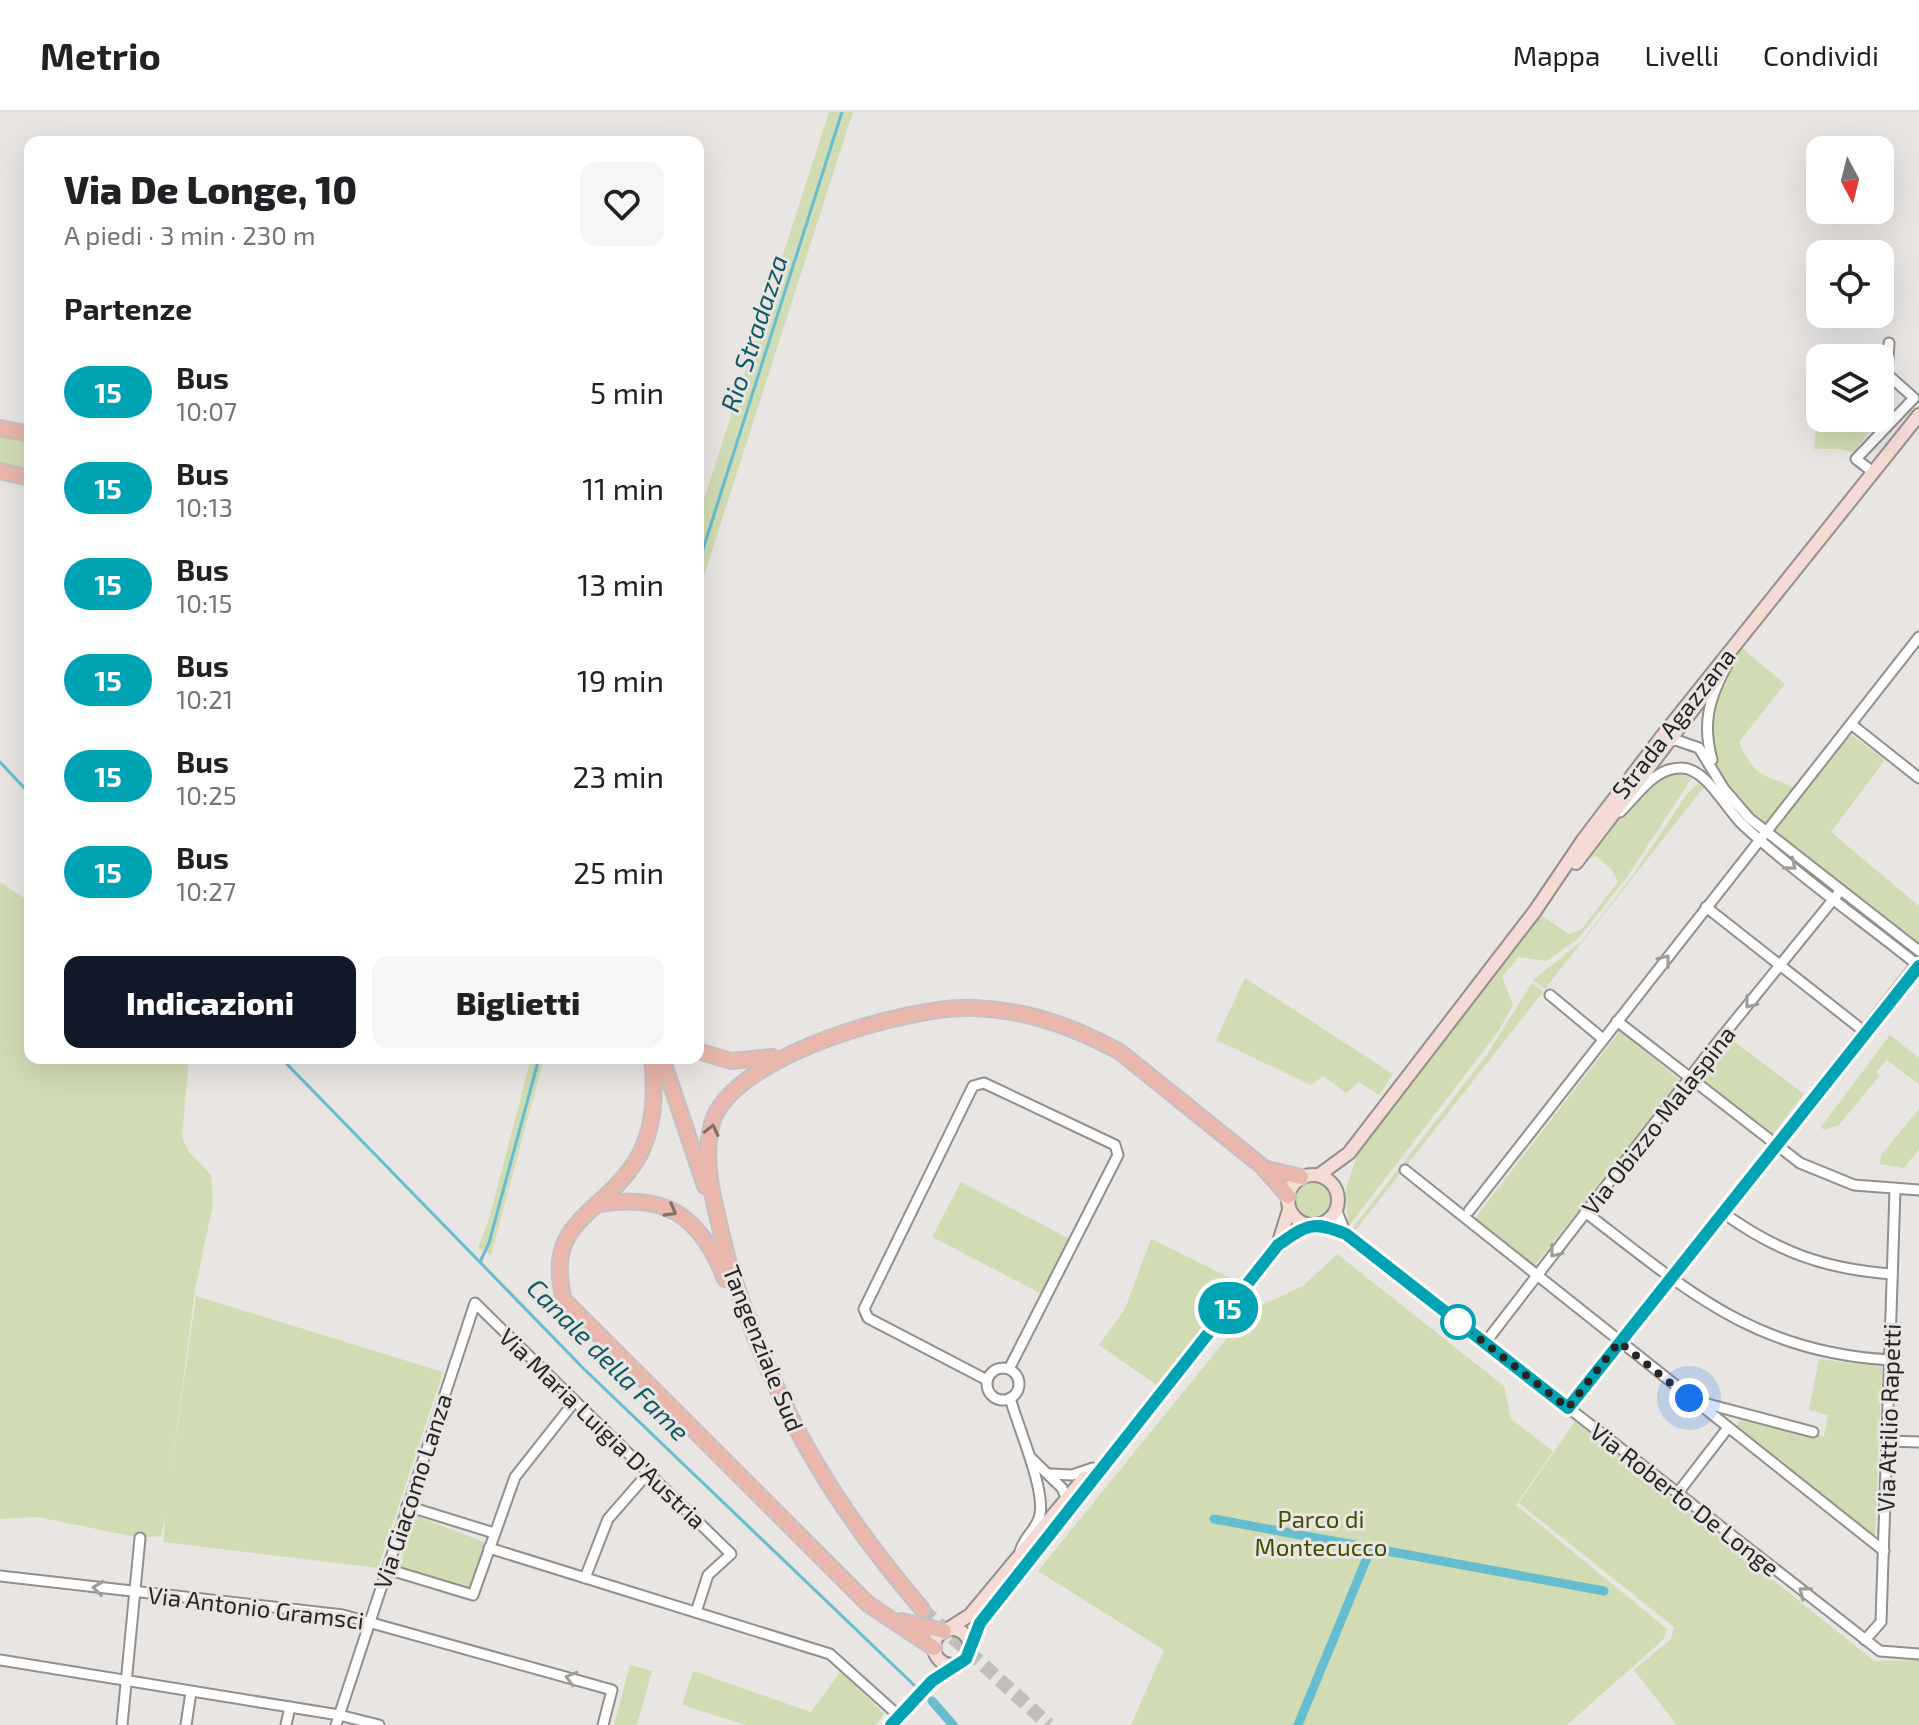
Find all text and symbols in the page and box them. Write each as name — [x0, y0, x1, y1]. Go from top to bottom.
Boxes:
text: Metrio — [40, 32, 161, 78]
text: Mappa — [1513, 38, 1600, 72]
text: Livelli — [1644, 38, 1719, 72]
text: Condividi — [1763, 38, 1879, 72]
north arrow — [1806, 136, 1894, 224]
map controls — [1806, 136, 1894, 432]
button: heart — [580, 162, 664, 246]
text: Via De Longe, 10 — [64, 166, 357, 212]
text: A piedi · 3 min · 230 m — [64, 219, 316, 250]
button: locate — [1806, 240, 1894, 328]
water label: Rio Stradazza — [713, 251, 793, 415]
text: Partenze — [64, 290, 192, 326]
button: layers — [1806, 344, 1894, 432]
text: Bus — [176, 359, 229, 395]
text: 5 min — [590, 374, 664, 410]
text: 15 — [94, 375, 122, 409]
text: 10:07 — [176, 395, 237, 426]
text: Bus — [176, 455, 229, 491]
text: 11 min — [582, 470, 664, 506]
text: 15 — [94, 471, 122, 505]
text: 10:13 — [176, 491, 233, 522]
text: Bus — [176, 551, 229, 587]
text: 13 min — [578, 566, 664, 602]
text: 15 — [94, 567, 122, 601]
text: 10:15 — [176, 587, 232, 618]
street label: Strada Agazzana — [1605, 642, 1741, 804]
text: Bus — [176, 647, 229, 683]
text: 19 min — [577, 662, 664, 698]
text: 15 — [94, 663, 122, 697]
text: 10:21 — [176, 683, 233, 714]
text: Bus — [176, 743, 229, 779]
text: 23 min — [573, 758, 664, 794]
text: 15 — [94, 759, 122, 793]
text: 10:25 — [176, 779, 237, 810]
text: Bus — [176, 839, 229, 875]
text: 25 min — [573, 854, 664, 890]
text: 15 — [94, 855, 122, 889]
one-way arrow — [1782, 855, 1797, 869]
text: 10:27 — [176, 875, 236, 906]
one-way arrow — [1655, 955, 1670, 969]
button: Indicazioni — [64, 956, 356, 1048]
button: Biglietti — [372, 956, 664, 1048]
one-way arrow — [1745, 994, 1759, 1009]
street label: Via Obizzo Malaspina — [1575, 1020, 1741, 1220]
one-way arrow — [703, 1123, 720, 1137]
one-way arrow — [662, 1201, 677, 1217]
one-way arrow — [1550, 1243, 1564, 1258]
street label: Tangenziale Sud — [717, 1261, 811, 1435]
water label: Canale della Fame — [521, 1271, 697, 1447]
line badge: 15 — [1192, 1282, 1264, 1334]
text: 15 — [1214, 1291, 1242, 1325]
unlabelled marker — [1441, 1305, 1475, 1339]
street label: Via Maria Luigia D'Austria — [494, 1322, 712, 1534]
street label: Via Attilio Rapetti — [1870, 1323, 1906, 1513]
your location — [1669, 1378, 1709, 1418]
street label: Via Giacomo Lanza — [367, 1390, 457, 1592]
street label: Via Roberto De Longe — [1585, 1416, 1785, 1582]
park label: Parco di Montecucco — [1255, 1504, 1387, 1561]
street label: Via Antonio Gramsci — [146, 1579, 366, 1635]
one-way arrow — [91, 1580, 105, 1597]
one-way arrow — [1798, 1588, 1813, 1602]
one-way arrow — [565, 1671, 579, 1688]

